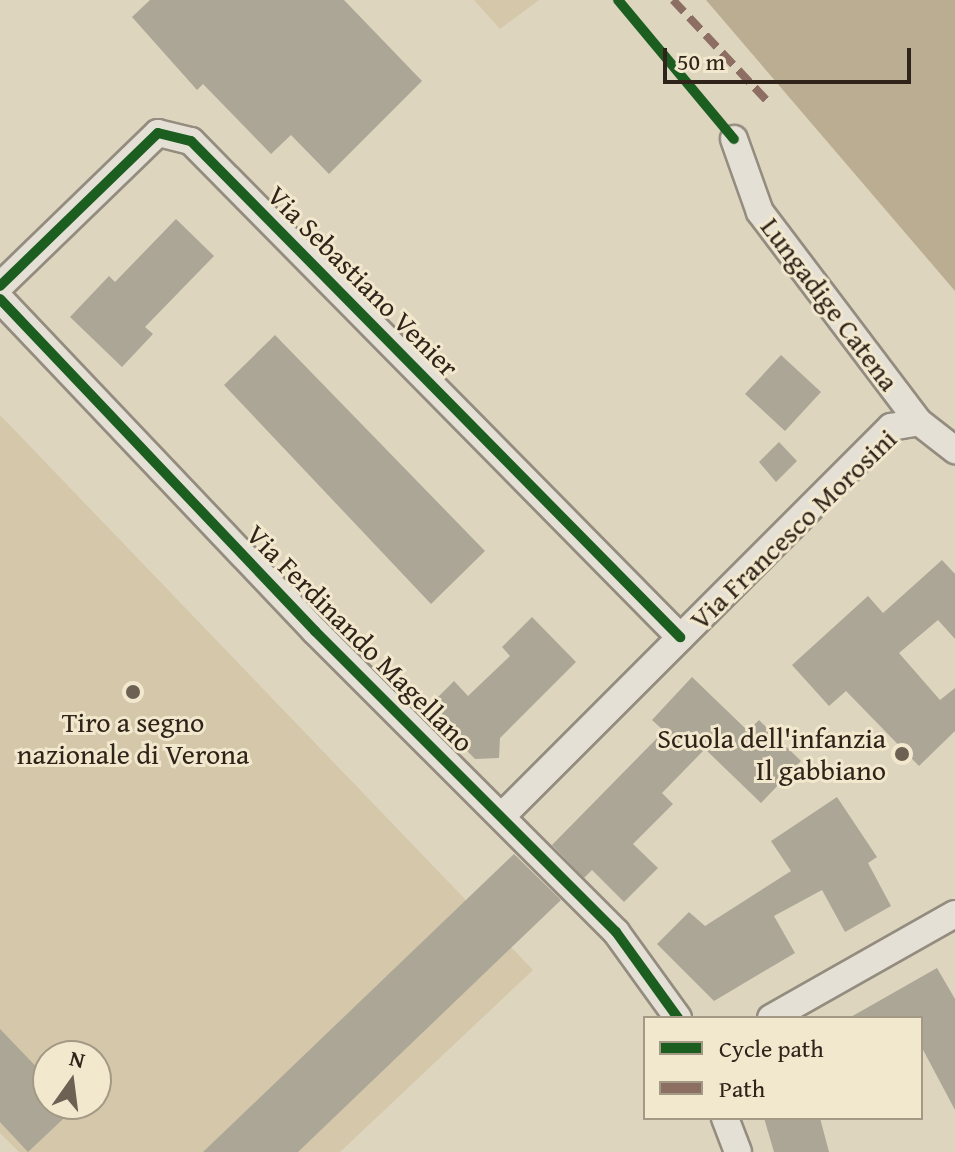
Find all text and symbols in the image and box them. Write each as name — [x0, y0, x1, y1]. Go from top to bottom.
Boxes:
scale bar — [667, 32, 915, 82]
text: 50 m — [677, 44, 725, 79]
street label: Via Sebastiano Venier — [260, 178, 466, 384]
street label: Lungadige Catena — [754, 211, 906, 397]
street label: Via Francesco Morosini — [683, 422, 903, 636]
street label: Via Ferdinando Magellano — [239, 517, 481, 759]
marker: Tiro a segno nazionale di Verona — [124, 683, 142, 701]
place label: Tiro a segno nazionale di Verona — [17, 705, 249, 771]
place label: Scuola dell'infanzia Il gabbiano — [657, 721, 886, 787]
marker: Scuola dell'infanzia Il gabbiano — [893, 745, 911, 763]
legend — [643, 1016, 923, 1120]
text: Cycle path — [719, 1031, 824, 1066]
north arrow — [32, 1040, 112, 1120]
text: N — [66, 1041, 88, 1076]
text: Path — [719, 1071, 765, 1106]

